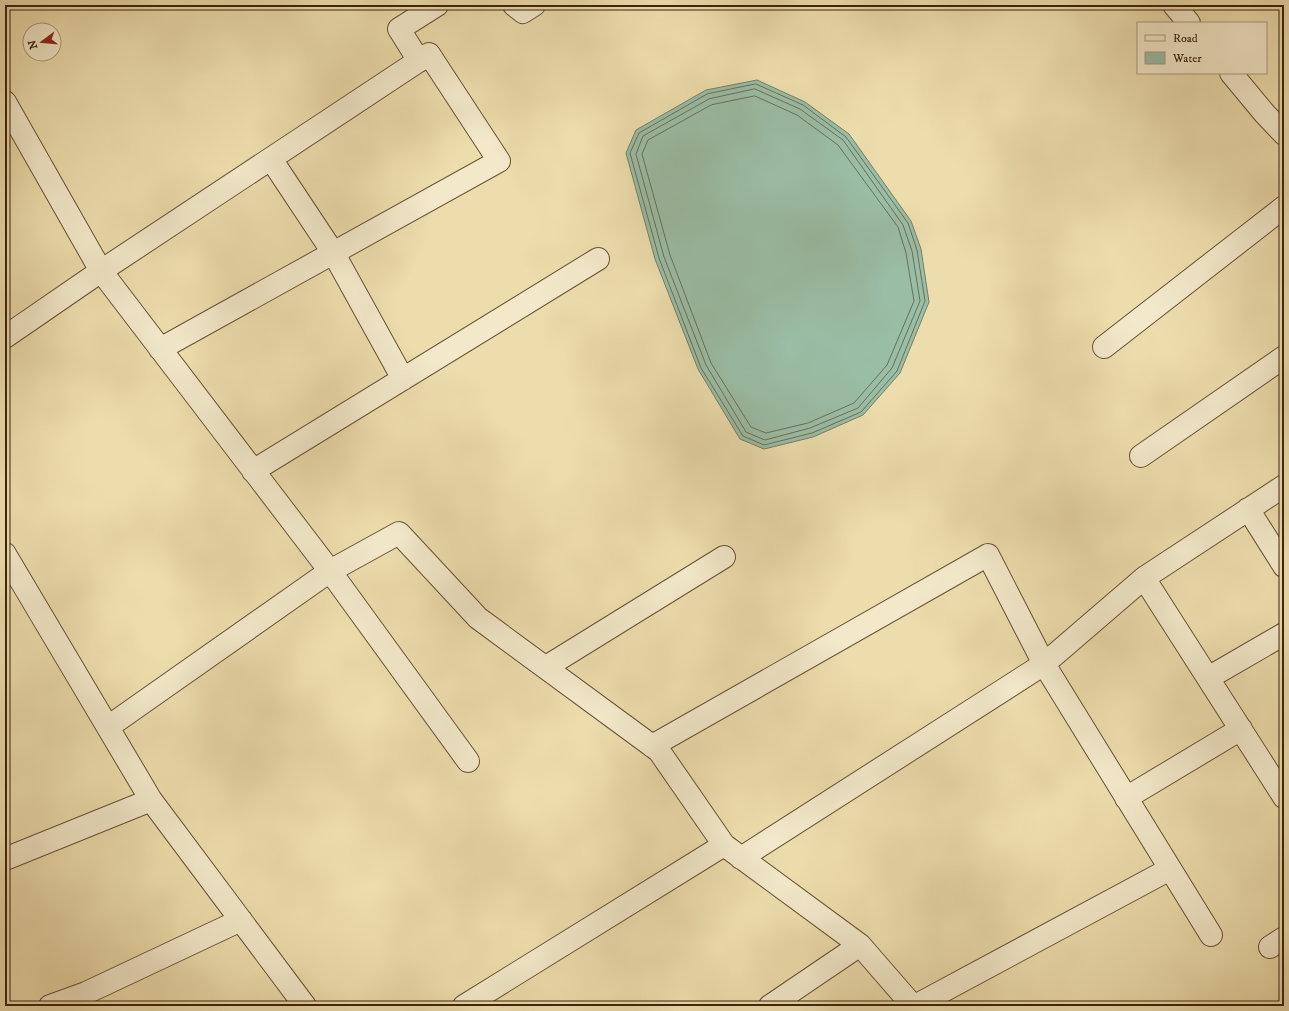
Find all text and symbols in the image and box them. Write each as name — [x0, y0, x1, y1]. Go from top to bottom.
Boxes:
north arrow — [22, 22, 62, 62]
legend — [1137, 22, 1267, 74]
text: Road — [1173, 31, 1198, 46]
text: N — [25, 38, 41, 51]
text: Water — [1172, 51, 1202, 66]

